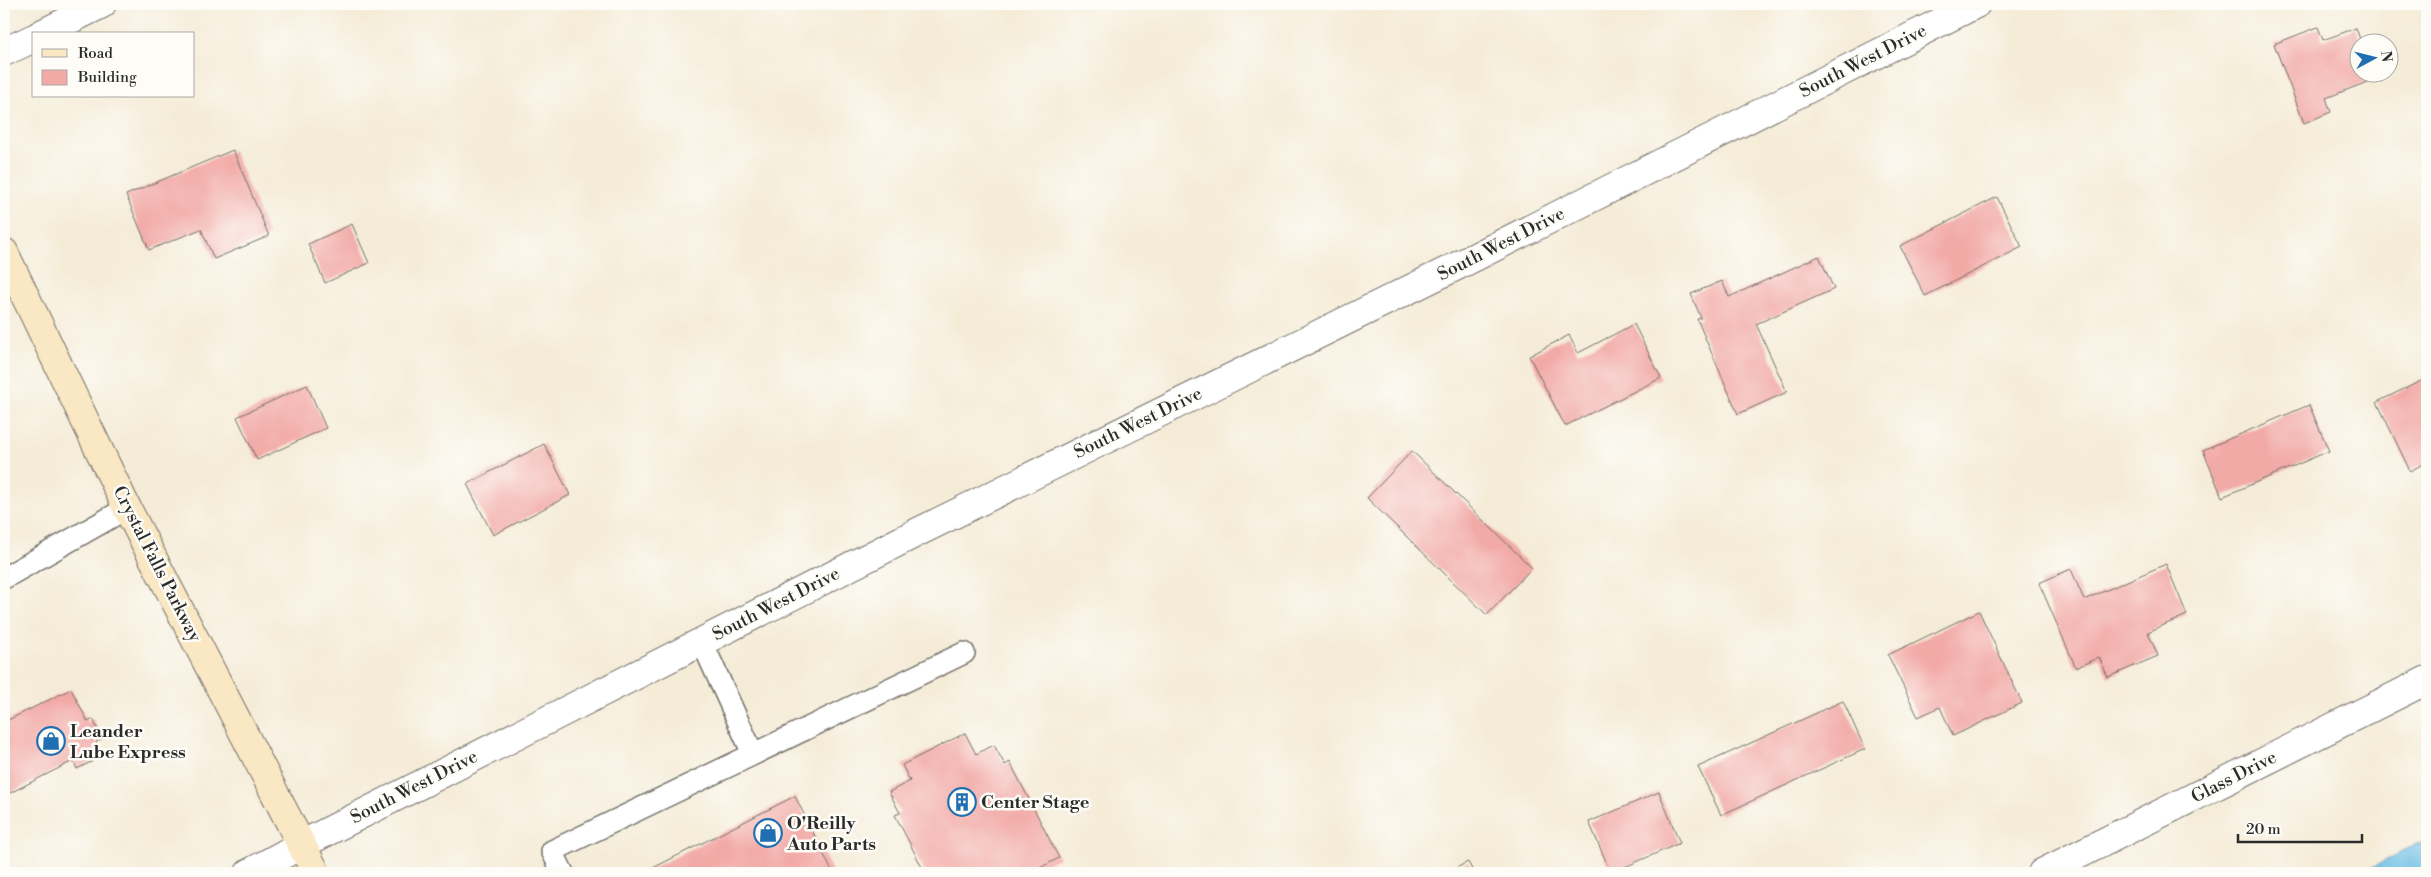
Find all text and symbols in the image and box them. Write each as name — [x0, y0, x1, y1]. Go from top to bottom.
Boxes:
street label: South West Drive — [1795, 19, 1931, 103]
legend — [32, 32, 195, 98]
north arrow — [2348, 32, 2398, 82]
text: Road — [78, 44, 113, 63]
text: N — [2376, 50, 2396, 63]
text: Building — [77, 68, 137, 87]
street label: South West Drive — [1433, 202, 1569, 286]
street label: South West Drive — [1070, 382, 1206, 464]
street label: Crystal Falls Parkway — [108, 482, 206, 646]
street label: South West Drive — [708, 562, 844, 646]
place label: Leander Lube Express — [70, 720, 186, 764]
shop icon: Leander Lube Express — [36, 726, 66, 756]
street label: South West Drive — [346, 745, 482, 829]
street label: Glass Drive — [2187, 746, 2281, 808]
building icon: Center Stage — [947, 787, 977, 817]
place label: Center Stage — [981, 791, 1090, 814]
place label: O'Reilly Auto Parts — [786, 812, 876, 856]
scale bar — [2238, 812, 2362, 844]
shop icon: O'Reilly Auto Parts — [753, 818, 783, 848]
text: 20 m — [2246, 820, 2281, 839]

